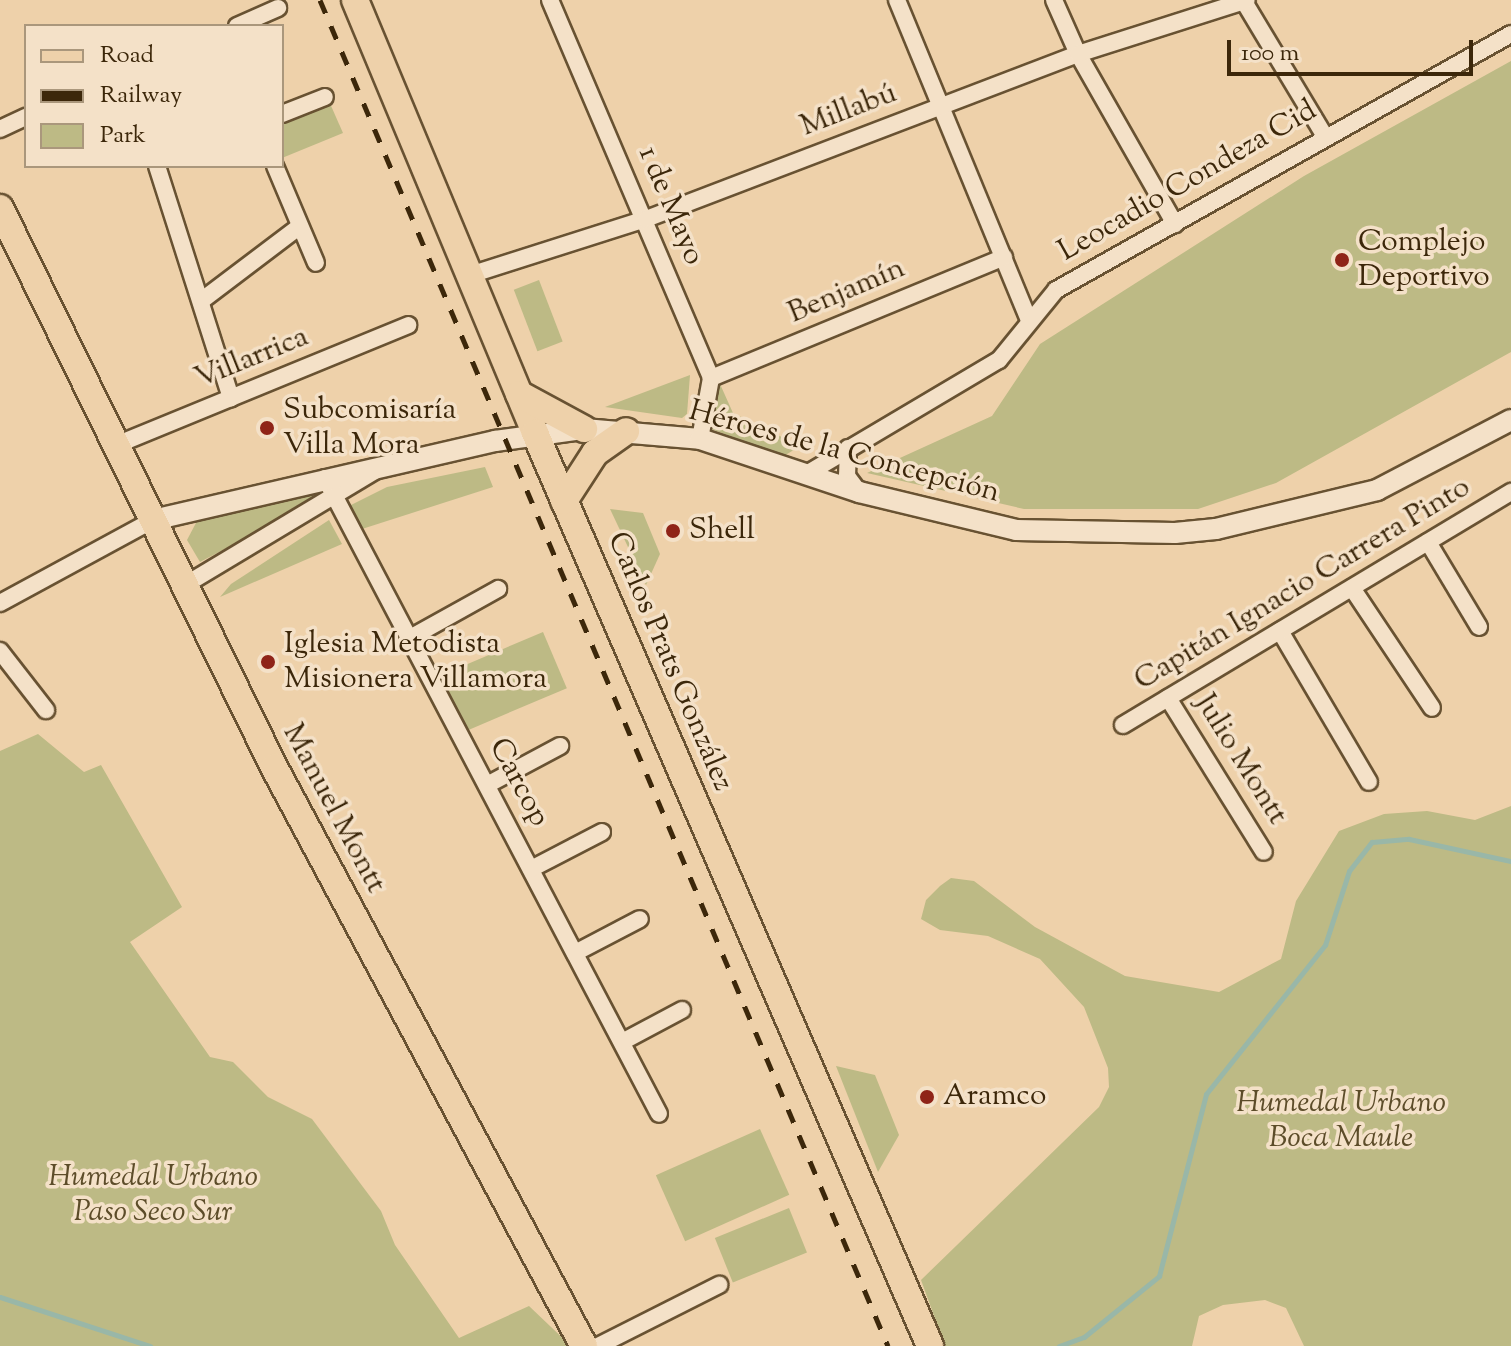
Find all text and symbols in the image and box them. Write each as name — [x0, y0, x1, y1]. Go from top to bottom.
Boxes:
legend — [24, 24, 284, 168]
scale bar — [1231, 24, 1477, 74]
text: 100 m — [1241, 37, 1299, 71]
text: Road — [100, 39, 154, 73]
street label: Millabú — [796, 76, 902, 146]
text: Railway — [100, 79, 182, 113]
street label: Leocadio Condeza Cid — [1053, 93, 1323, 271]
text: Park — [100, 119, 146, 153]
street label: 1 de Mayo — [629, 141, 711, 271]
place label: Complejo Deportivo — [1358, 225, 1490, 296]
street label: Benjamín — [783, 251, 911, 333]
marker: Complejo Deportivo — [1333, 251, 1351, 269]
street label: Villarrica — [190, 320, 314, 398]
place label: Subcomisaría Villa Mora — [283, 393, 456, 464]
street label: Héroes de la Concepción — [685, 394, 1003, 512]
marker: Subcomisaría Villa Mora — [258, 419, 276, 437]
street label: Capitán Ignacio Carrera Pinto — [1129, 470, 1477, 700]
place label: Shell — [689, 513, 755, 549]
marker: Shell — [664, 522, 682, 540]
street label: Carlos Prats González — [598, 527, 740, 797]
place label: Iglesia Metodista Misionera Villamora — [284, 627, 547, 698]
marker: Iglesia Metodista Misionera Villamora — [259, 653, 277, 671]
street label: Julio Montt — [1186, 688, 1294, 832]
street label: Manuel Montt — [273, 718, 393, 900]
street label: Carcop — [480, 733, 556, 833]
place label: Aramco — [943, 1079, 1046, 1115]
park label: Humedal Urbano Boca Maule — [1236, 1086, 1446, 1156]
marker: Aramco — [918, 1088, 936, 1106]
park label: Humedal Urbano Paso Seco Sur — [48, 1160, 258, 1230]

